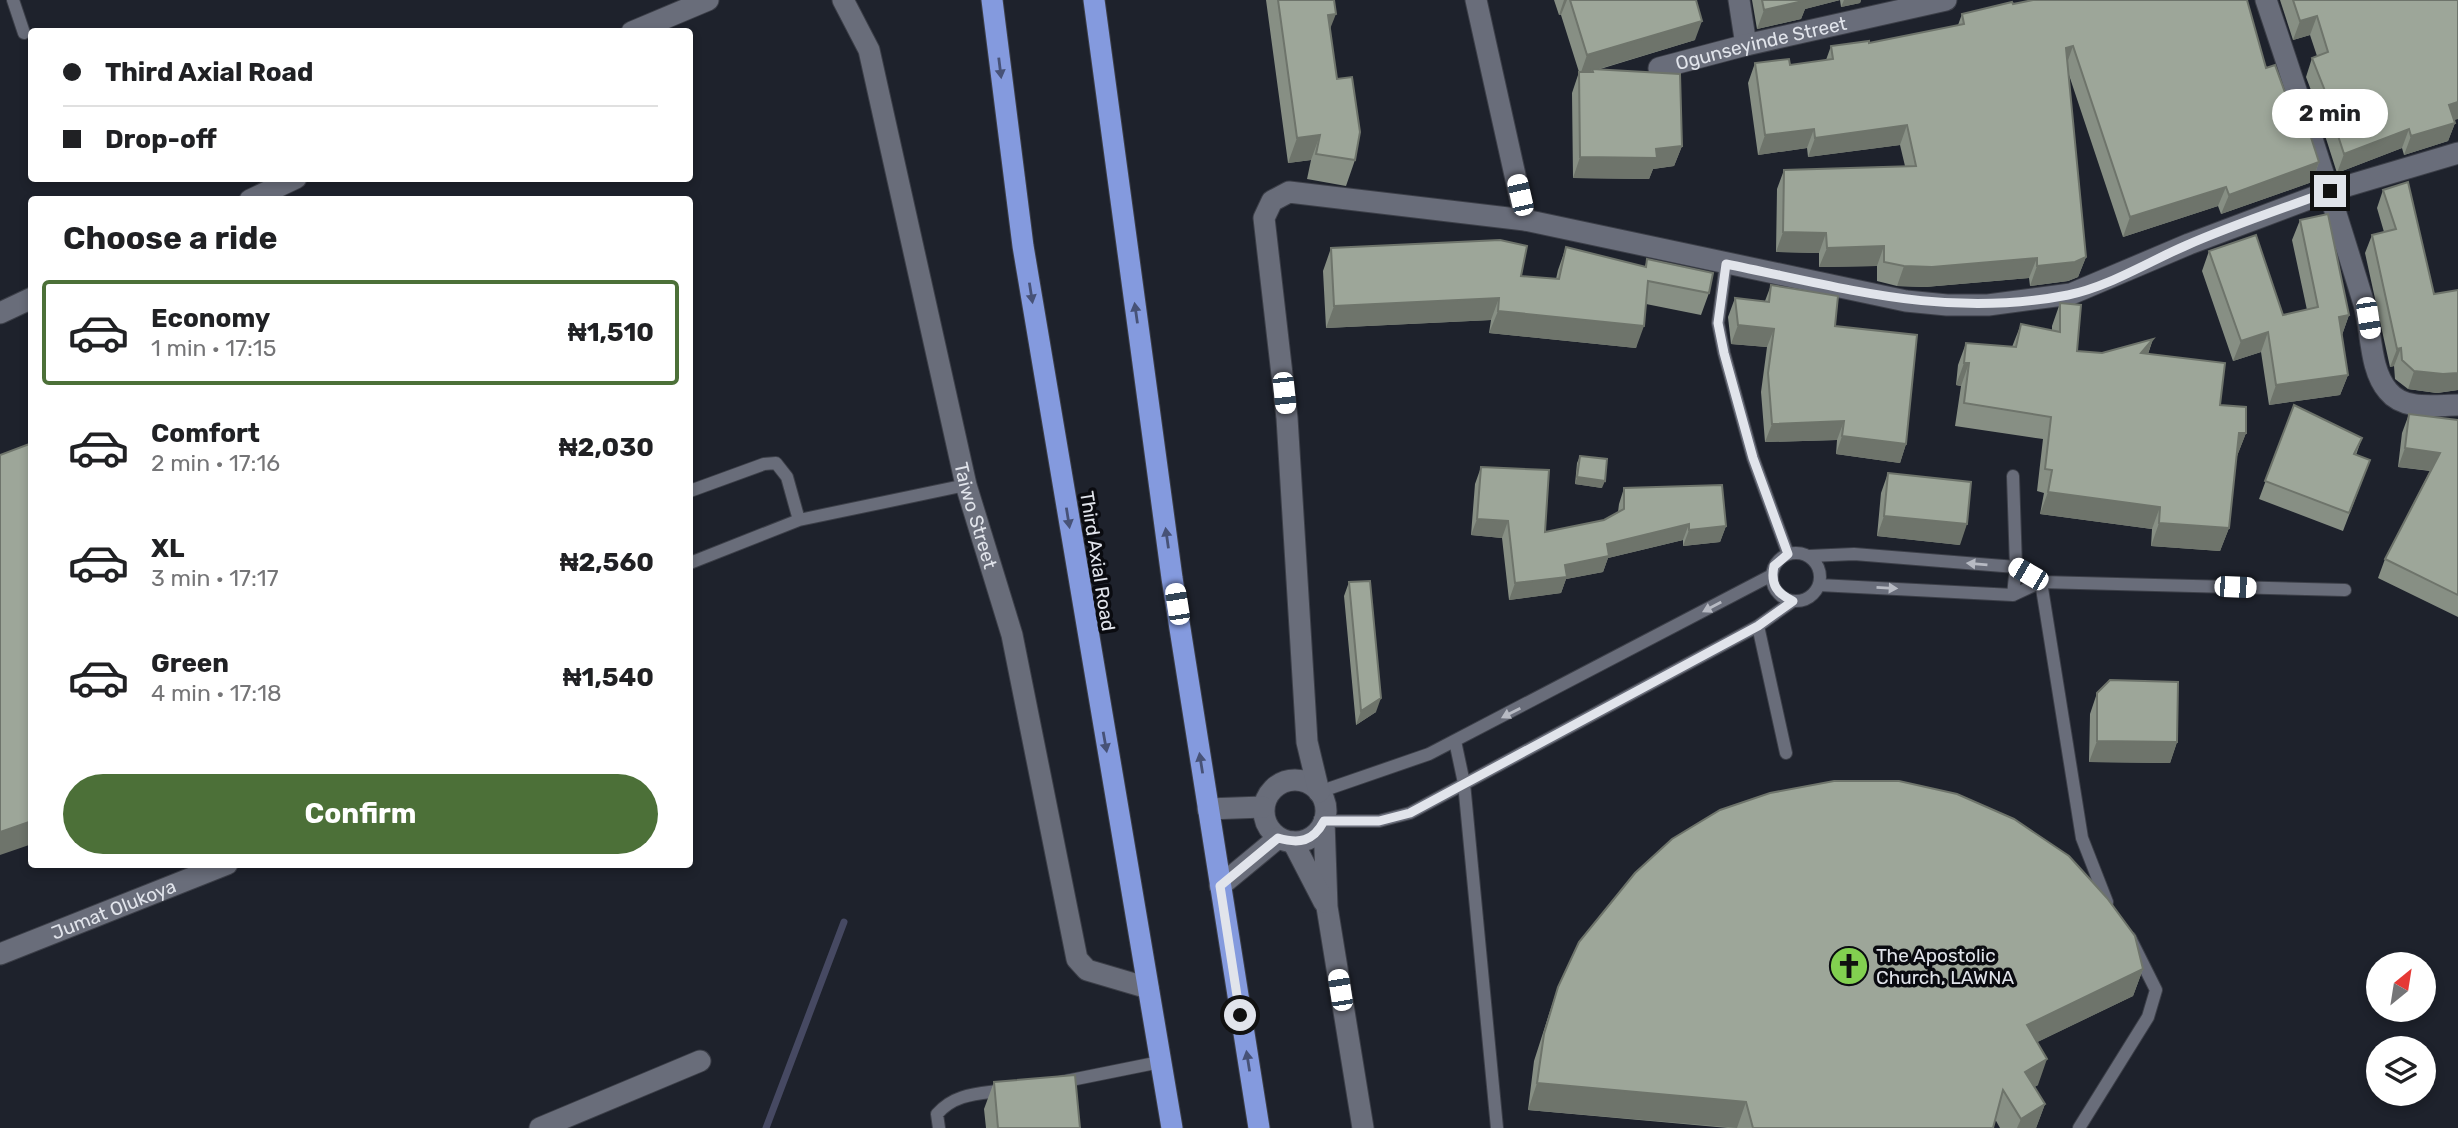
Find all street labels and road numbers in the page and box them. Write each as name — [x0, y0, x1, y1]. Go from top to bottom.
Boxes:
street label: Ogunseyinde Street — [1673, 12, 1849, 75]
street label: Taiwo Street — [949, 460, 1002, 572]
street label: Third Axial Road — [1075, 489, 1120, 633]
street label: Jumat Olukoya — [48, 874, 179, 945]

